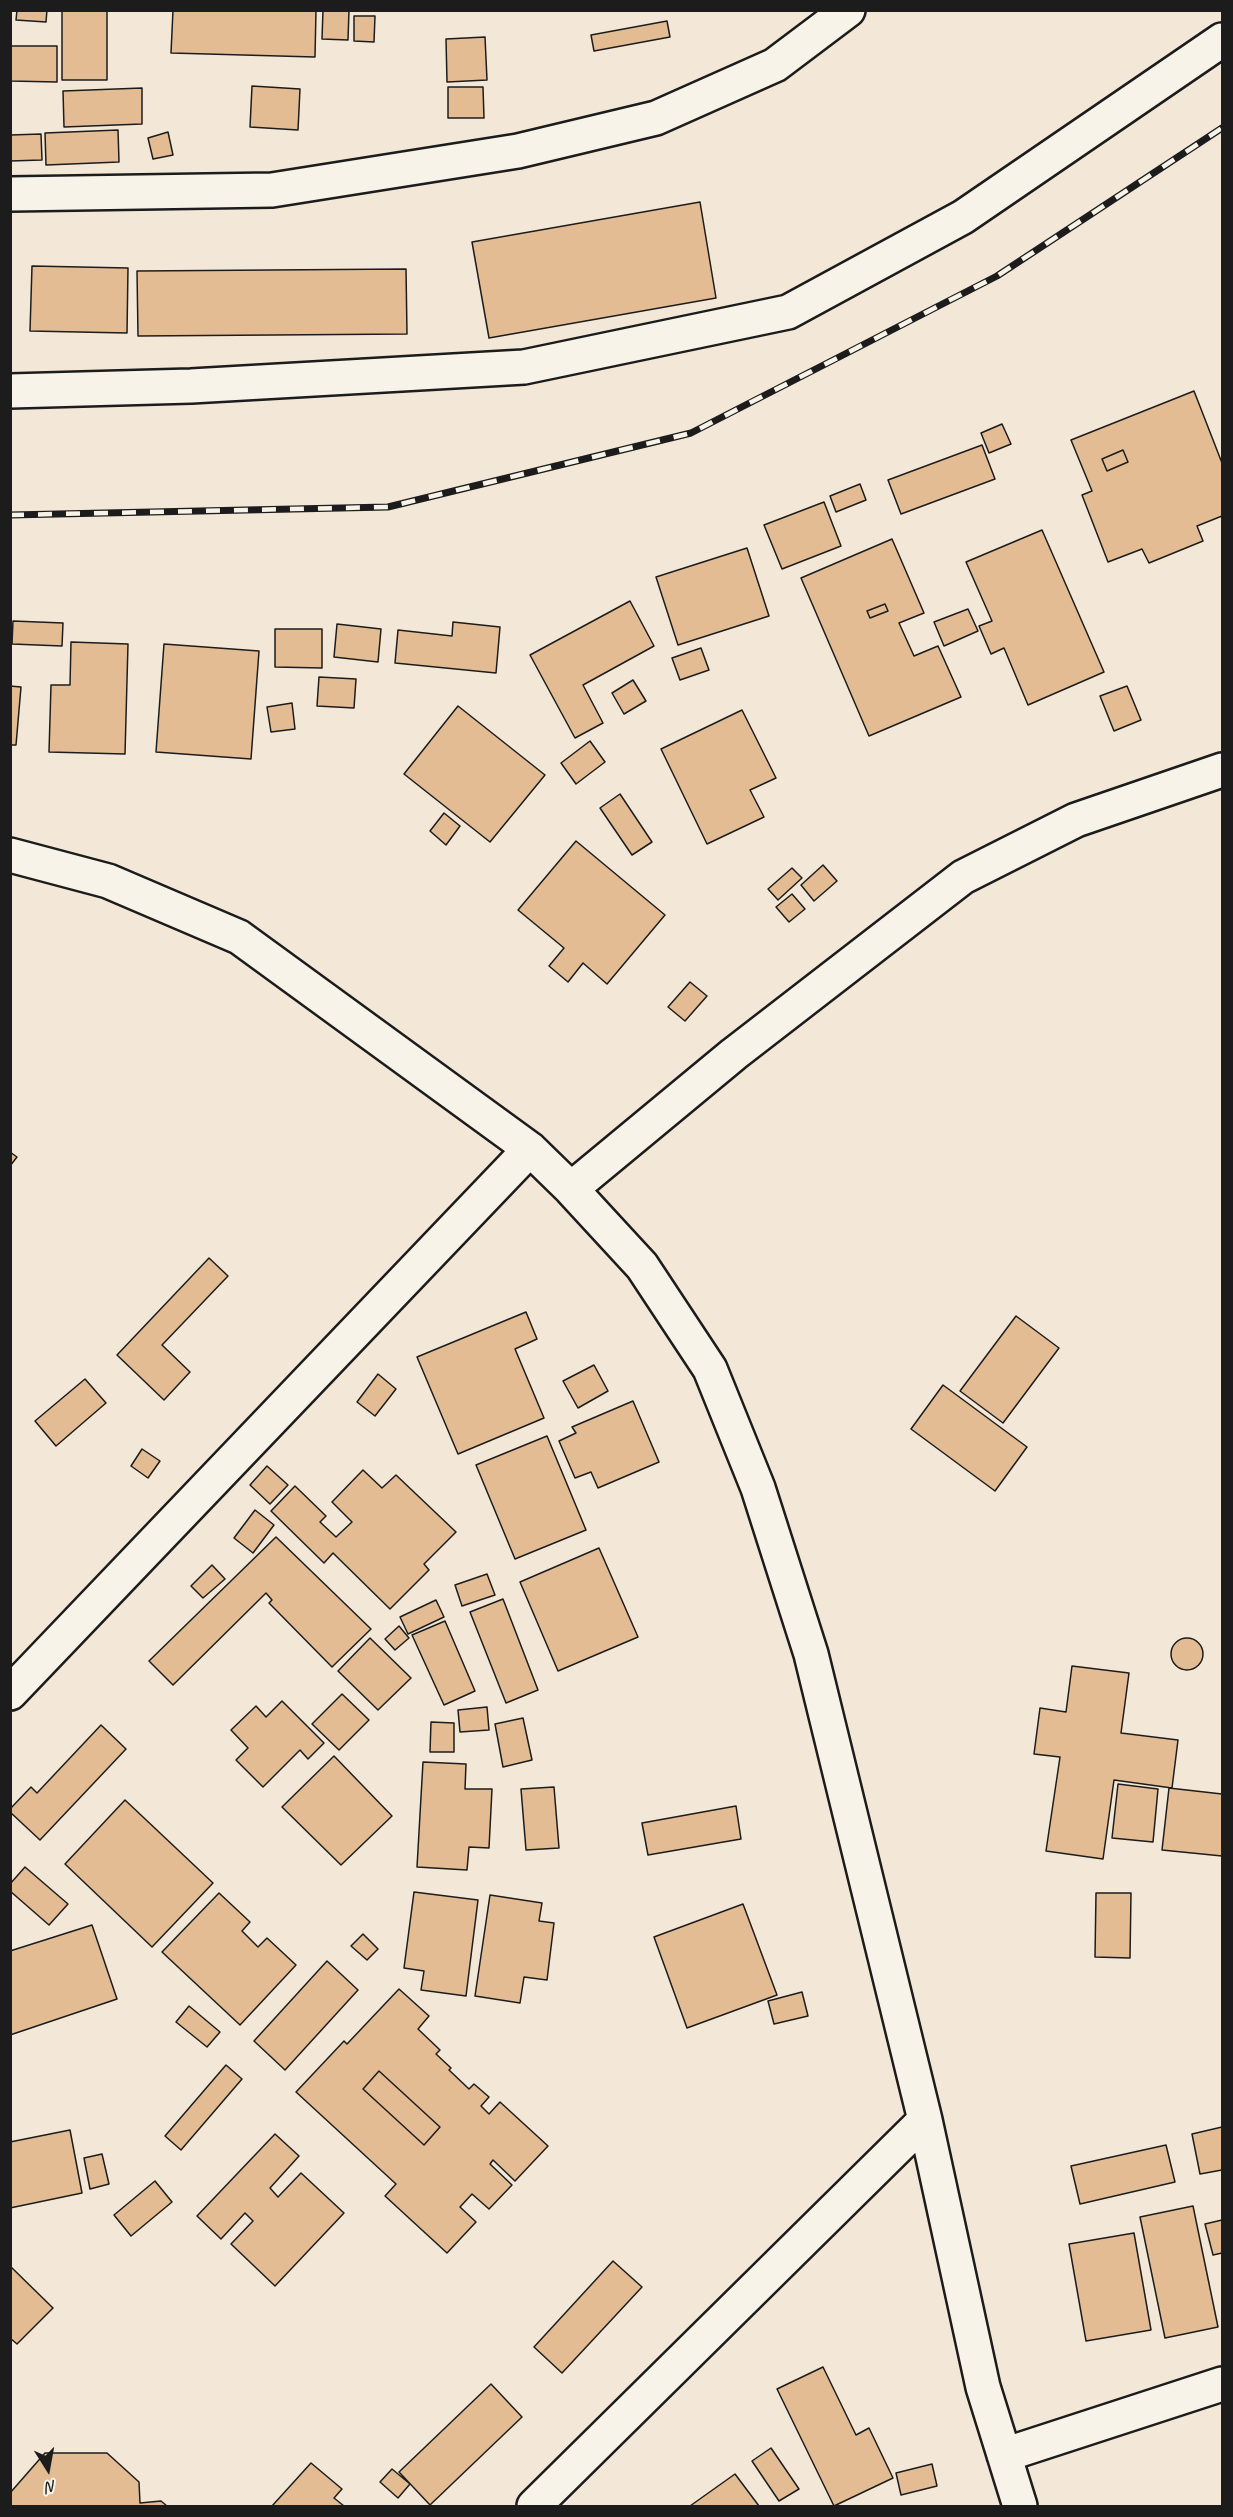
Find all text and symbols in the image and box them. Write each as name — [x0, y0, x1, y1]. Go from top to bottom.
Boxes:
north arrow — [18, 2439, 78, 2499]
text: N — [45, 2476, 58, 2497]

